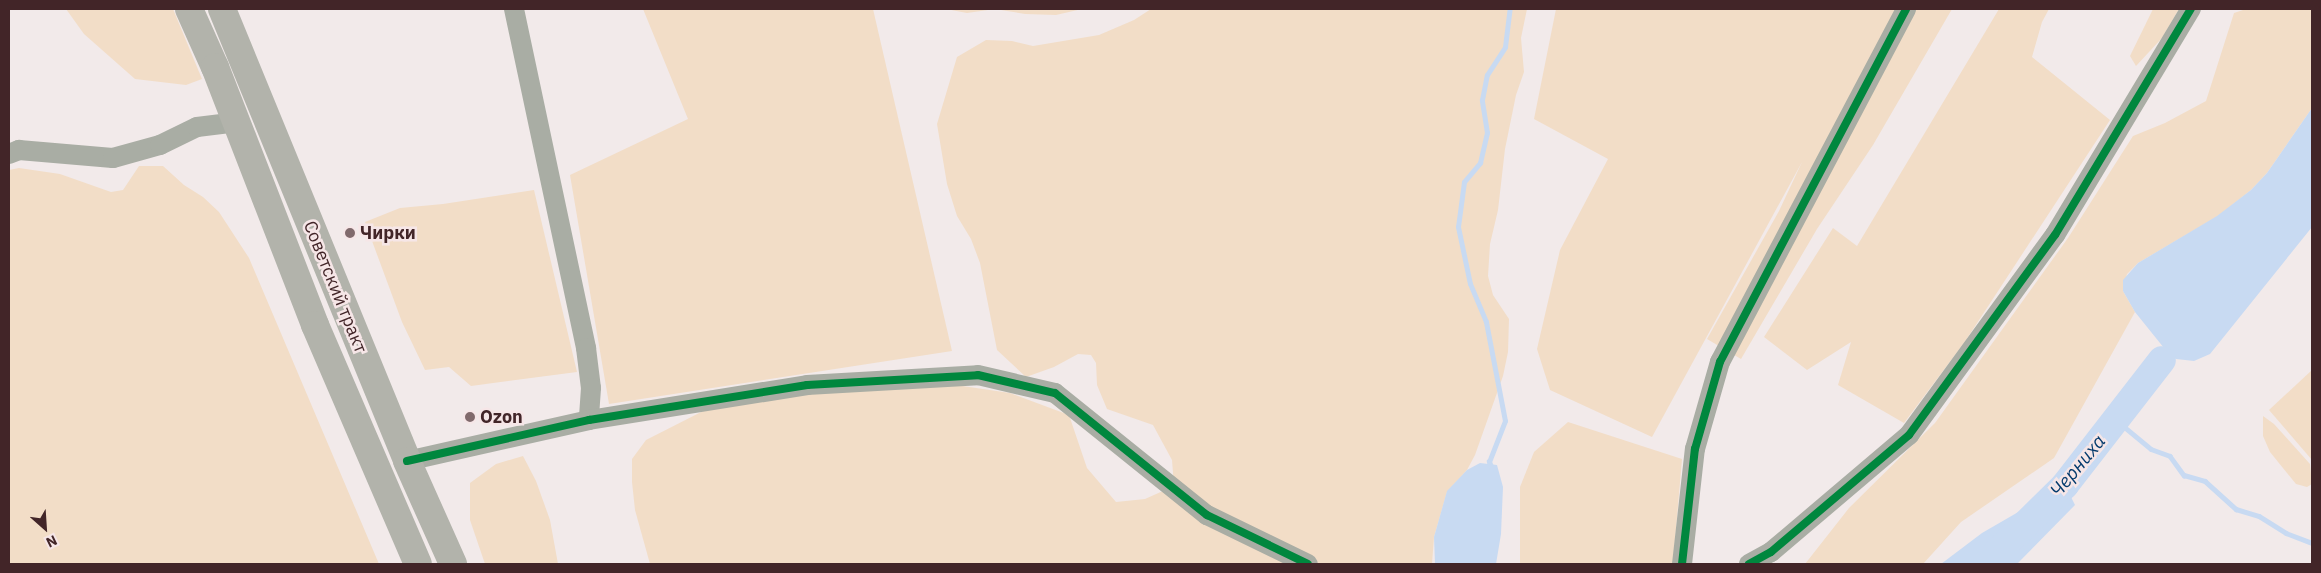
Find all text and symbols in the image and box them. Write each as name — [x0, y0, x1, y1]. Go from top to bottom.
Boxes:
street label: Советский тракт — [299, 218, 371, 356]
place label: Чирки — [360, 222, 416, 244]
marker: Чирки — [344, 227, 356, 239]
place label: Ozon — [480, 406, 523, 428]
marker: Ozon — [464, 411, 476, 423]
water label: Черниха — [2045, 430, 2111, 502]
north arrow — [20, 503, 70, 553]
text: N — [43, 531, 60, 552]

